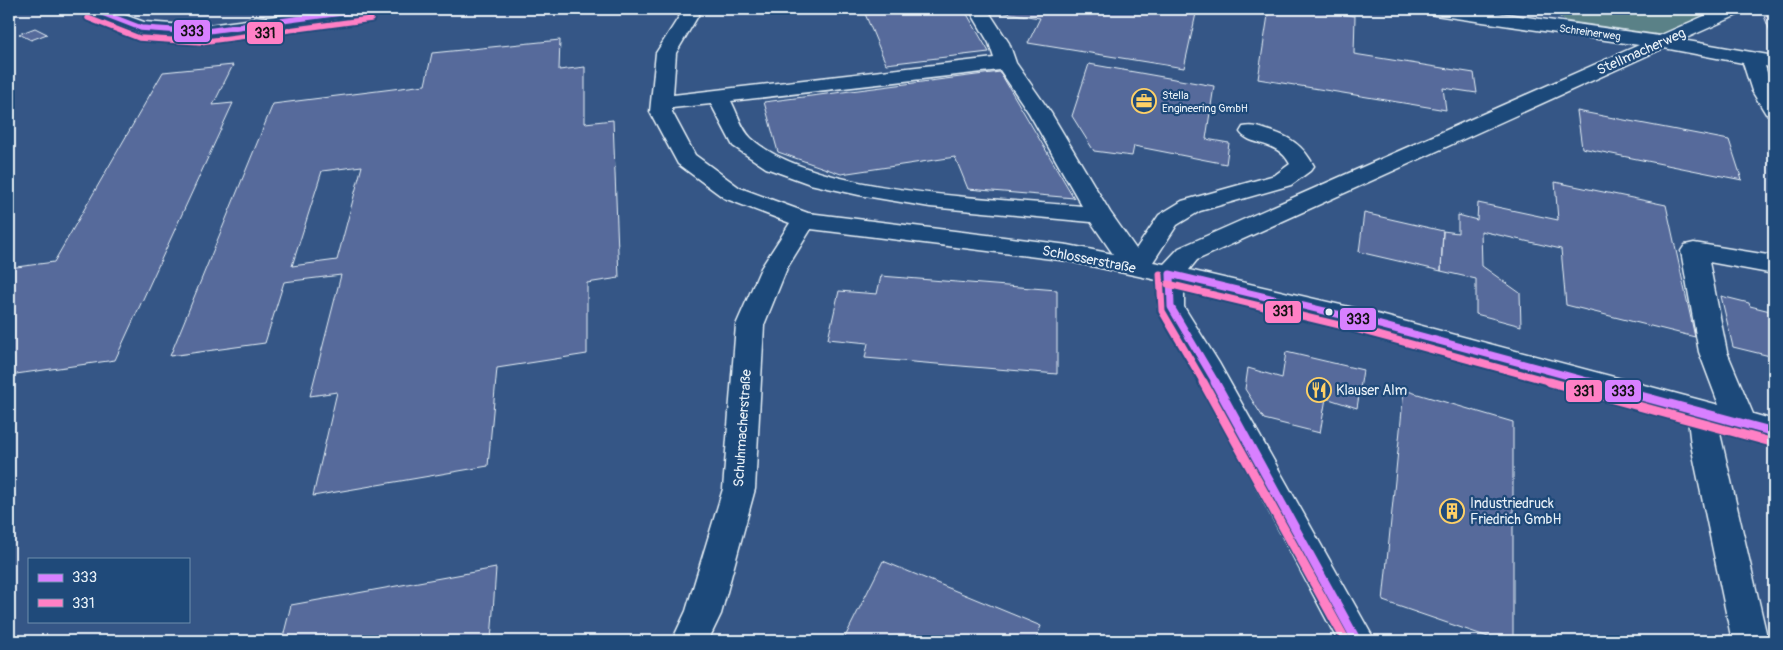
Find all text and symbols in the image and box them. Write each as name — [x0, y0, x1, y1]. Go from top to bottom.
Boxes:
line badge: 333 — [173, 19, 211, 43]
line badge: 331 — [246, 21, 284, 45]
street label: Schreinerweg — [1558, 22, 1622, 43]
text: 333 — [180, 23, 204, 40]
street label: Stellmacherweg — [1594, 24, 1688, 79]
text: 331 — [254, 25, 276, 42]
office icon: Stella Engineering GmbH — [1131, 88, 1157, 114]
place label: Stella Engineering GmbH — [1162, 89, 1248, 115]
street label: Schlosserstraße — [1041, 242, 1137, 277]
line badge: 331 — [1264, 300, 1302, 324]
text: 331 — [1272, 303, 1294, 320]
unlabelled marker — [1324, 307, 1334, 317]
line badge: 333 — [1339, 307, 1377, 331]
text: 333 — [1346, 311, 1370, 328]
street label: Schuhmacherstraße — [730, 369, 755, 487]
restaurant icon: Klauser Alm — [1306, 377, 1332, 403]
line badge: 331 — [1565, 379, 1603, 403]
line badge: 333 — [1604, 379, 1642, 403]
place label: Klauser Alm — [1336, 382, 1407, 399]
text: 331 — [1573, 383, 1595, 400]
text: 333 — [1611, 383, 1635, 400]
place label: Industriedruck Friedrich GmbH — [1470, 495, 1561, 528]
building icon: Industriedruck Friedrich GmbH — [1439, 498, 1465, 524]
legend — [28, 558, 190, 622]
text: 333 — [72, 568, 97, 587]
text: 331 — [72, 594, 95, 613]

